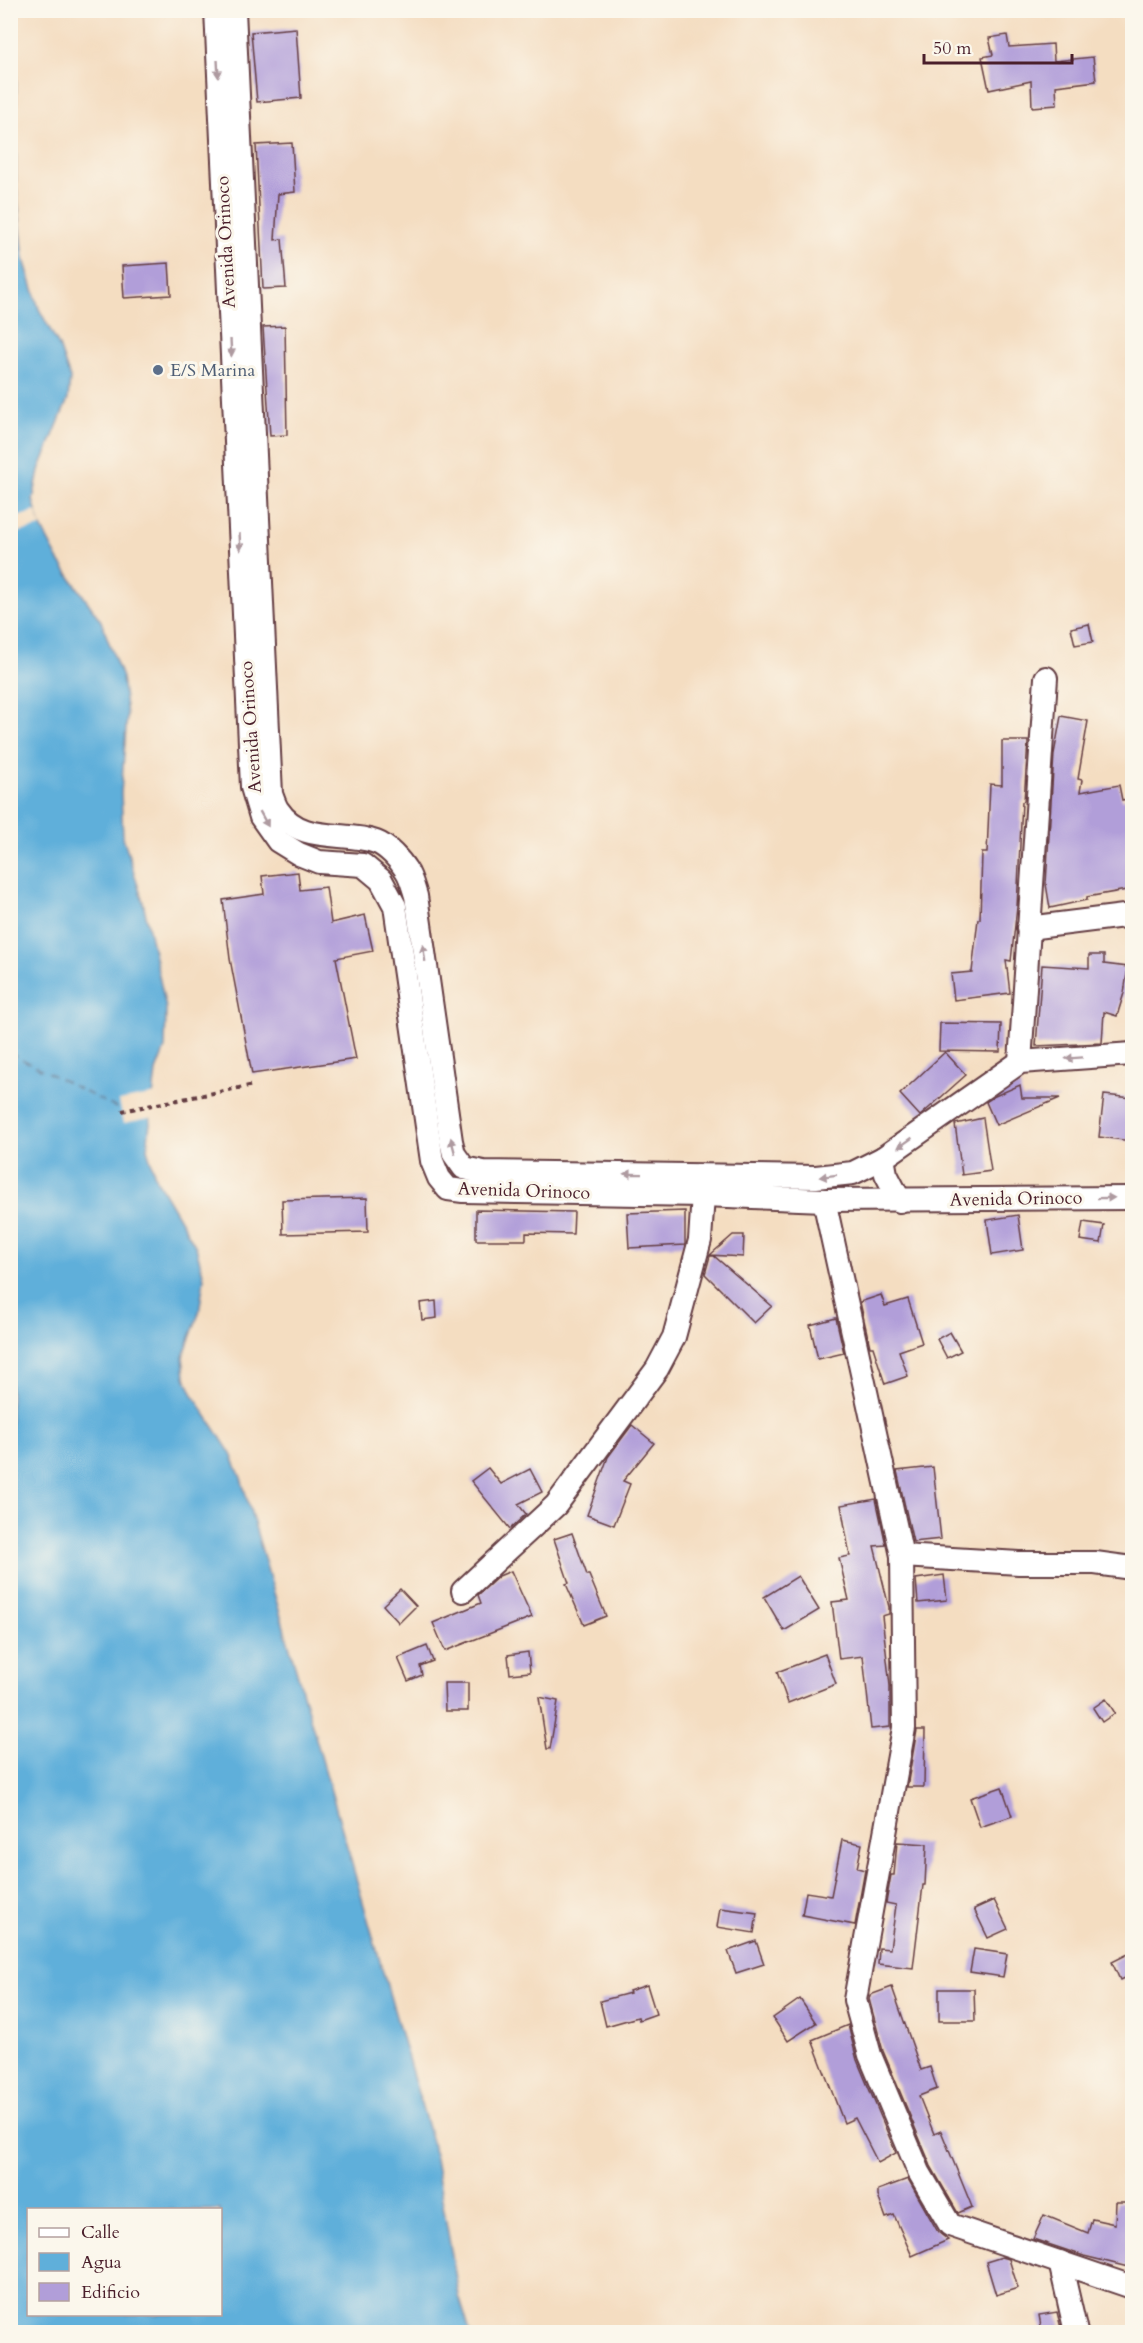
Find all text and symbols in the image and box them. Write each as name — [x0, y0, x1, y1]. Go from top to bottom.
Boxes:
scale bar — [924, 27, 1072, 65]
text: 50 m — [933, 36, 972, 61]
one-way arrow — [214, 59, 223, 78]
street label: Avenida Orinoco — [210, 175, 242, 309]
one-way arrow — [227, 338, 236, 357]
place label: E/S Marina — [170, 358, 255, 383]
marker: E/S Marina — [151, 363, 165, 377]
one-way arrow — [236, 533, 245, 552]
street label: Avenida Orinoco — [234, 660, 268, 794]
one-way arrow — [258, 811, 269, 827]
one-way arrow — [420, 943, 429, 962]
one-way arrow — [1065, 1053, 1084, 1063]
one-way arrow — [448, 1137, 457, 1155]
one-way arrow — [897, 1137, 913, 1149]
one-way arrow — [624, 1170, 643, 1179]
one-way arrow — [818, 1171, 837, 1181]
street label: Avenida Orinoco — [457, 1176, 591, 1206]
street label: Avenida Orinoco — [949, 1185, 1083, 1213]
one-way arrow — [1096, 1193, 1115, 1203]
legend — [27, 2208, 222, 2316]
text: Calle — [81, 2220, 120, 2245]
text: Agua — [81, 2250, 122, 2275]
text: Edificio — [81, 2280, 140, 2305]

